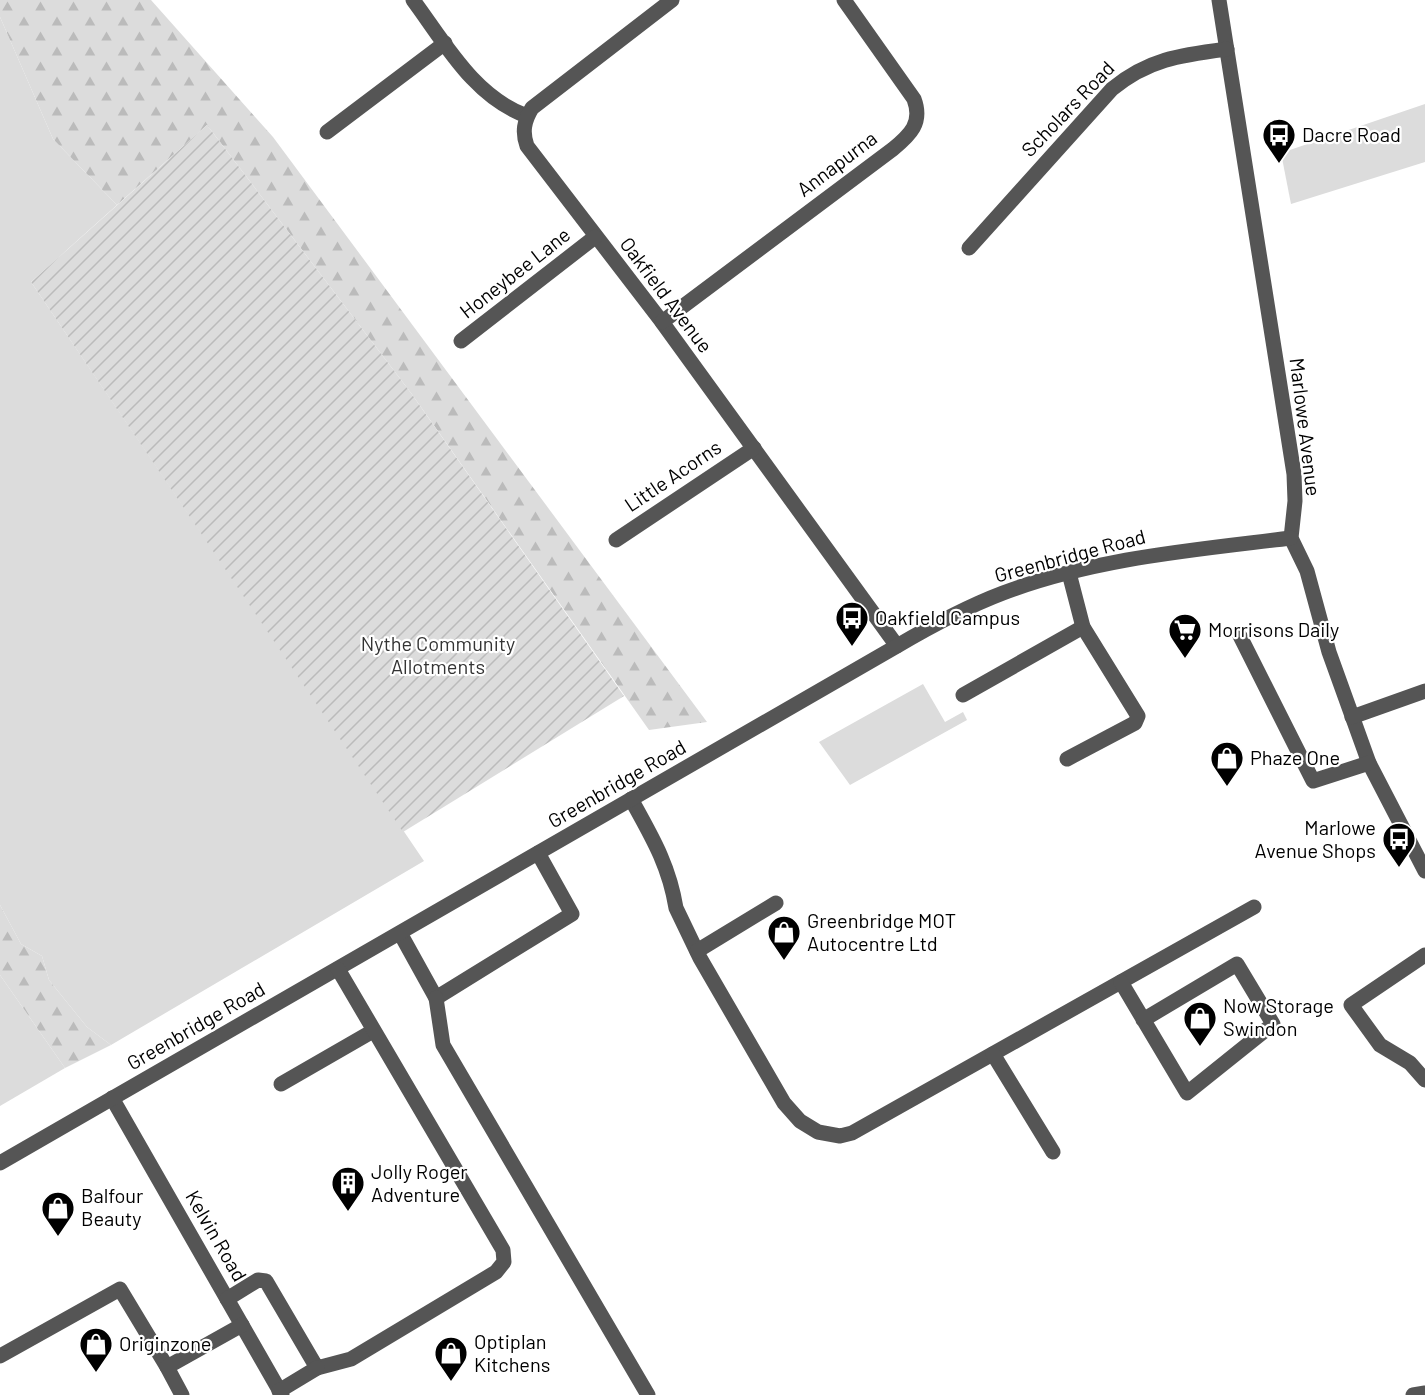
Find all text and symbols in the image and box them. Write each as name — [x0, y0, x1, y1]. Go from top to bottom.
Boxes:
street label: Scholars Road — [1016, 56, 1119, 161]
bus stop icon: Dacre Road — [1261, 117, 1297, 164]
place label: Dacre Road — [1302, 122, 1401, 146]
street label: Annapurna — [792, 125, 881, 201]
street label: Honeybee Lane — [455, 222, 574, 323]
street label: Oakfield Avenue — [616, 232, 718, 357]
street label: Marlowe Avenue — [1286, 356, 1326, 497]
street label: Little Acorns — [620, 434, 725, 516]
street label: Greenbridge Road — [992, 523, 1148, 587]
bus stop icon: Oakfield Campus — [834, 600, 870, 647]
place label: Oakfield Campus — [875, 605, 1020, 629]
supermarket icon: Morrisons Daily — [1167, 612, 1203, 659]
place label: Morrisons Daily — [1208, 617, 1339, 641]
park label: Nythe Community Allotments — [361, 631, 515, 678]
street label: Greenbridge Road — [543, 734, 690, 832]
shop icon: Phaze One — [1209, 740, 1245, 787]
place label: Phaze One — [1250, 745, 1340, 769]
place label: Marlowe Avenue Shops — [1255, 815, 1376, 862]
bus stop icon: Marlowe Avenue Shops — [1381, 821, 1417, 868]
place label: Greenbridge MOT Autocentre Ltd — [807, 908, 956, 955]
shop icon: Greenbridge MOT Autocentre Ltd — [766, 914, 802, 961]
street label: Greenbridge Road — [122, 976, 269, 1074]
place label: Now Storage Swindon — [1223, 993, 1334, 1040]
shop icon: Now Storage Swindon — [1182, 1000, 1218, 1047]
place label: Jolly Roger Adventure — [371, 1159, 468, 1206]
building icon: Jolly Roger Adventure — [330, 1165, 366, 1212]
place label: Balfour Beauty — [81, 1183, 143, 1230]
street label: Kelvin Road — [181, 1186, 252, 1285]
shop icon: Balfour Beauty — [40, 1190, 76, 1237]
shop icon: Originzone — [78, 1326, 114, 1373]
place label: Optiplan Kitchens — [474, 1329, 550, 1376]
place label: Originzone — [119, 1331, 212, 1355]
shop icon: Optiplan Kitchens — [433, 1335, 469, 1382]

